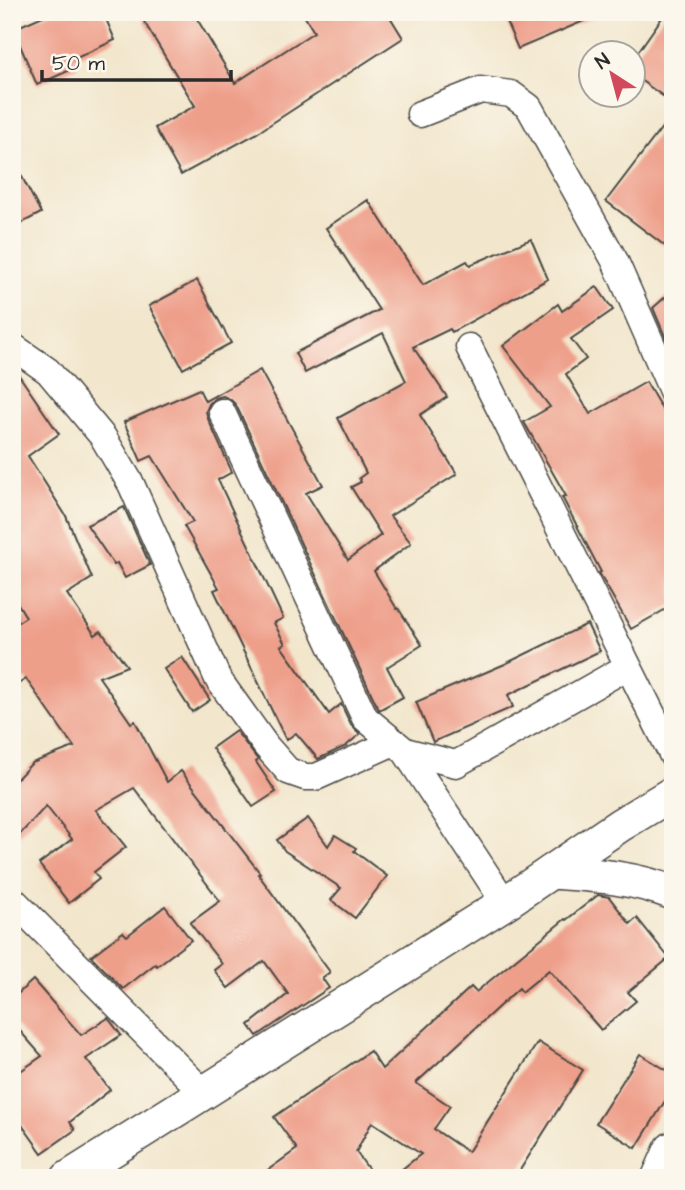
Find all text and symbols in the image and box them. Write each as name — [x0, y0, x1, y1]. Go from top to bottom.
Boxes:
scale bar — [42, 38, 231, 82]
north arrow — [576, 38, 646, 108]
text: N — [590, 47, 616, 76]
text: 50 m — [52, 49, 106, 78]

